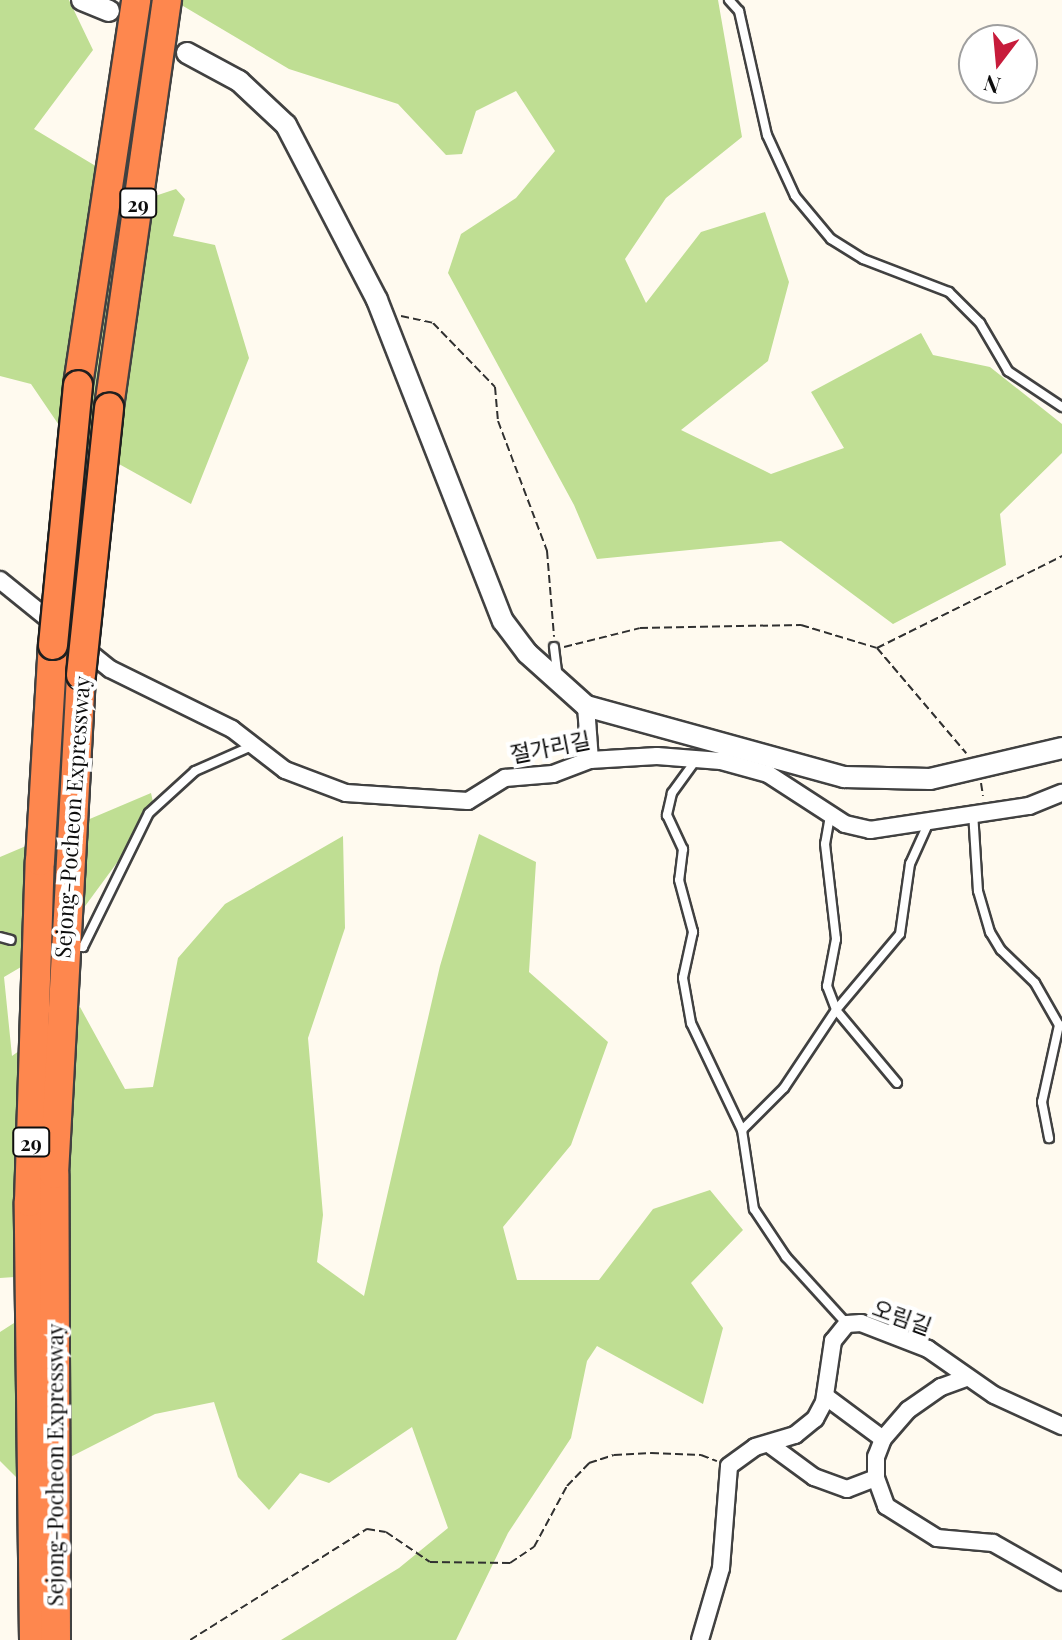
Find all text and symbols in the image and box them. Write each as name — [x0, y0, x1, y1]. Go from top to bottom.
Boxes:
north arrow — [958, 24, 1038, 104]
text: N — [980, 69, 1004, 102]
road number: 29 — [118, 187, 158, 219]
street label: Sejong-Pocheon Expressway — [49, 675, 95, 959]
street label: 절가리길 — [508, 726, 592, 768]
road number: 29 — [11, 1126, 51, 1158]
street label: 오림길 — [869, 1294, 935, 1340]
street label: Sejong-Pocheon Expressway — [42, 1324, 68, 1606]

